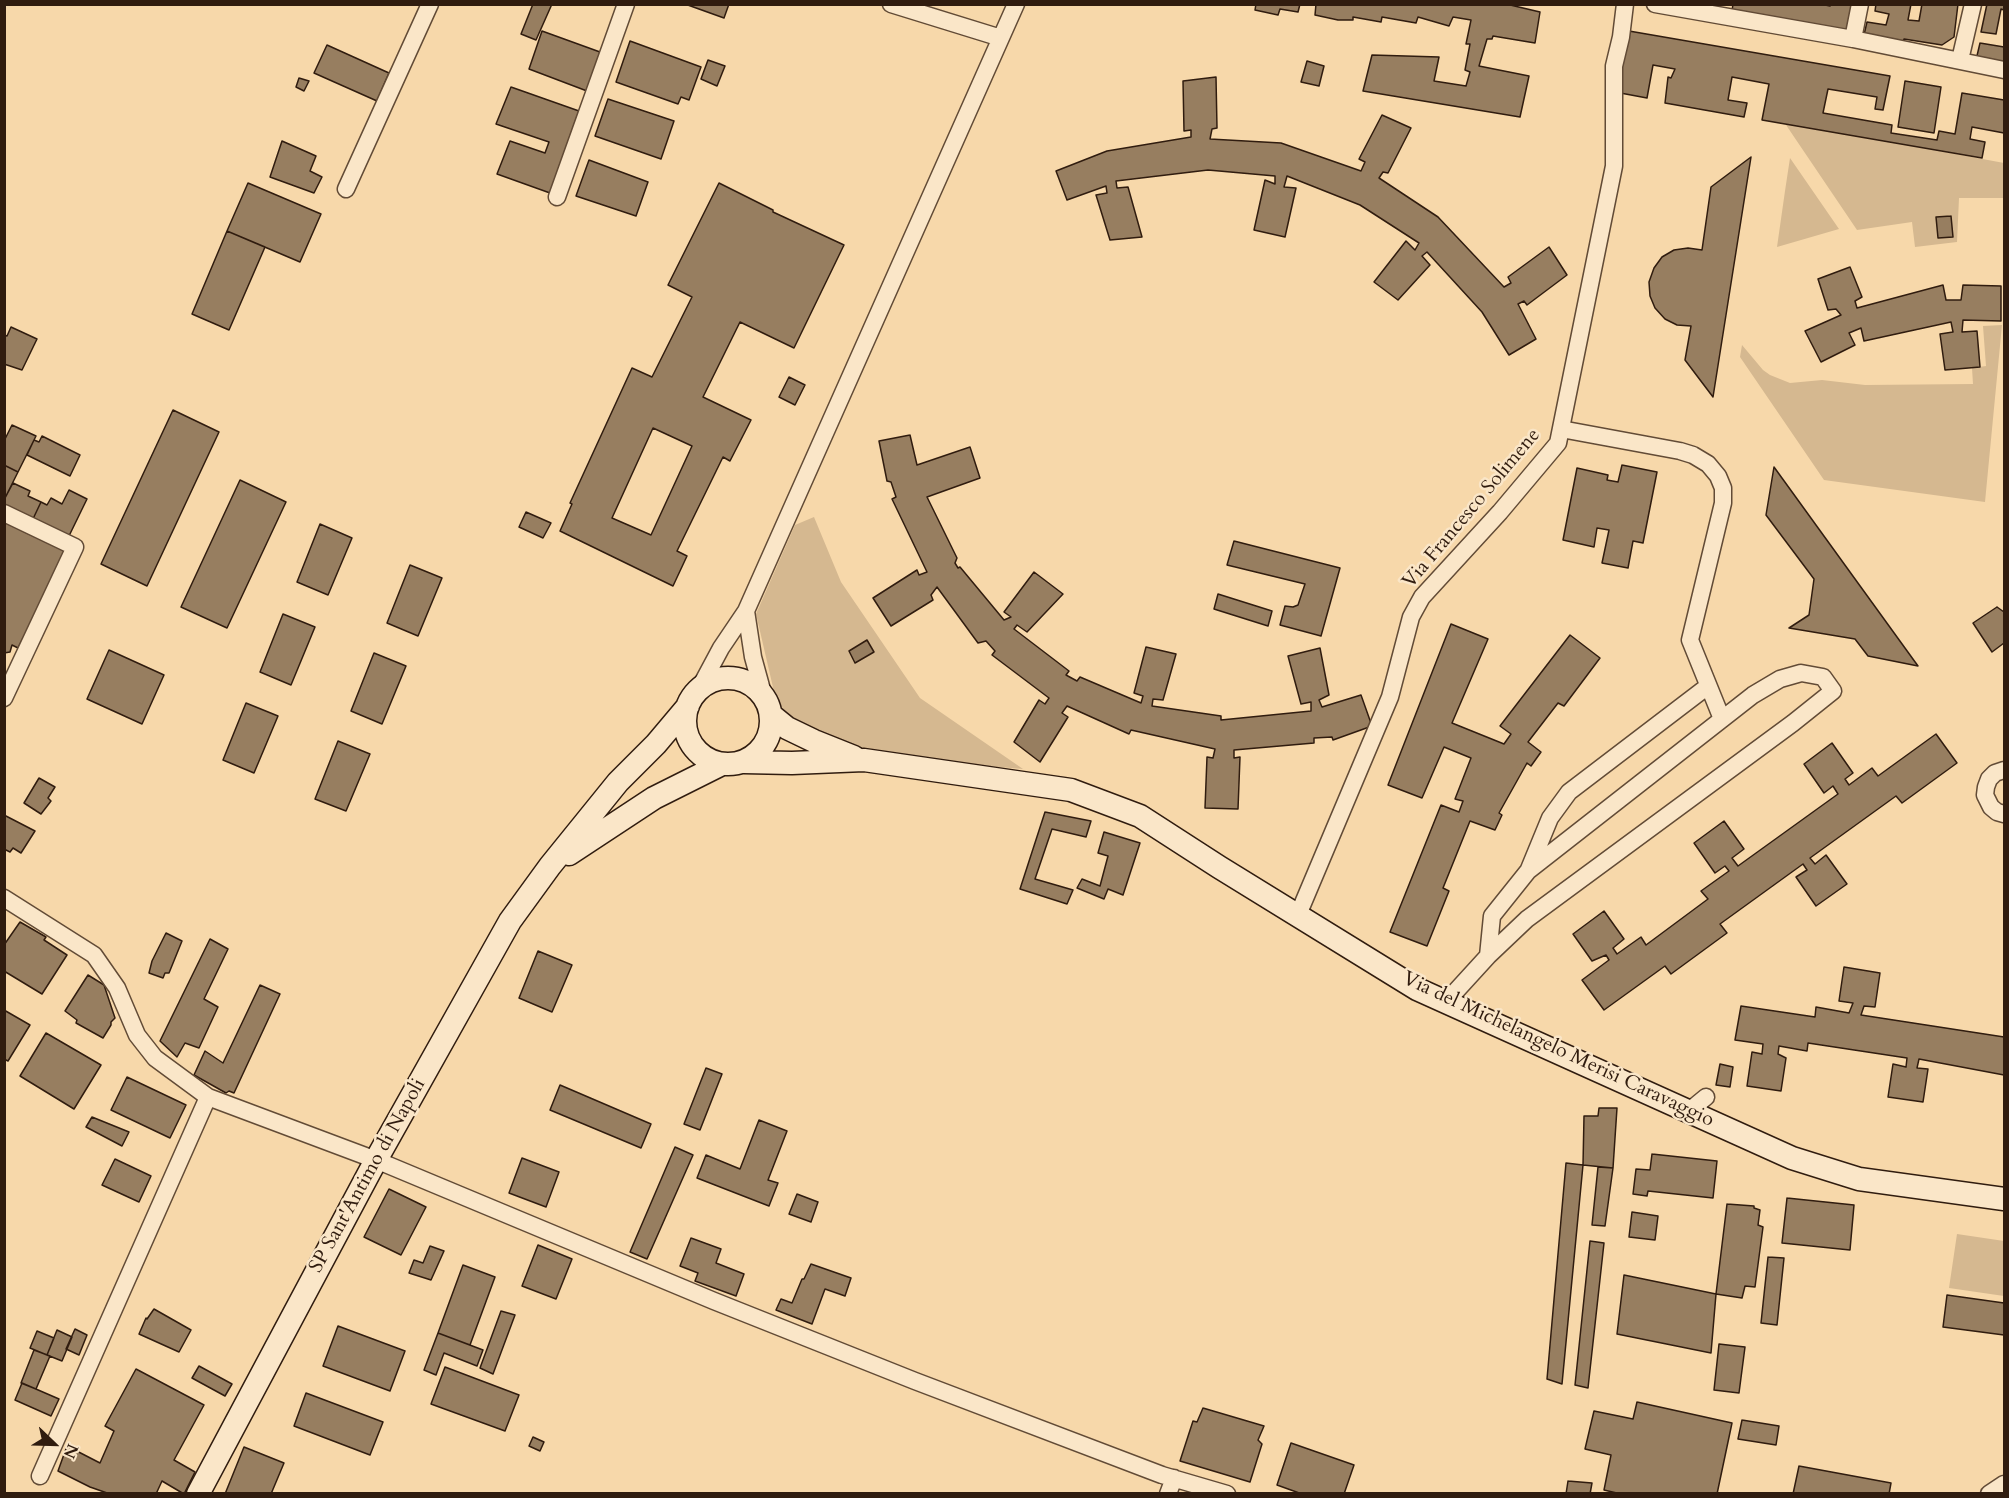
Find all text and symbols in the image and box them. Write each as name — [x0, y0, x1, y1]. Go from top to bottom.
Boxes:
street label: Via Francesco Solimene — [1398, 424, 1546, 594]
street label: Via del Michelangelo Merisi Caravaggio — [1398, 967, 1718, 1133]
street label: SP Sant'Antimo di Napoli — [305, 1075, 431, 1277]
north arrow — [24, 1414, 84, 1474]
text: N — [58, 1440, 83, 1462]

